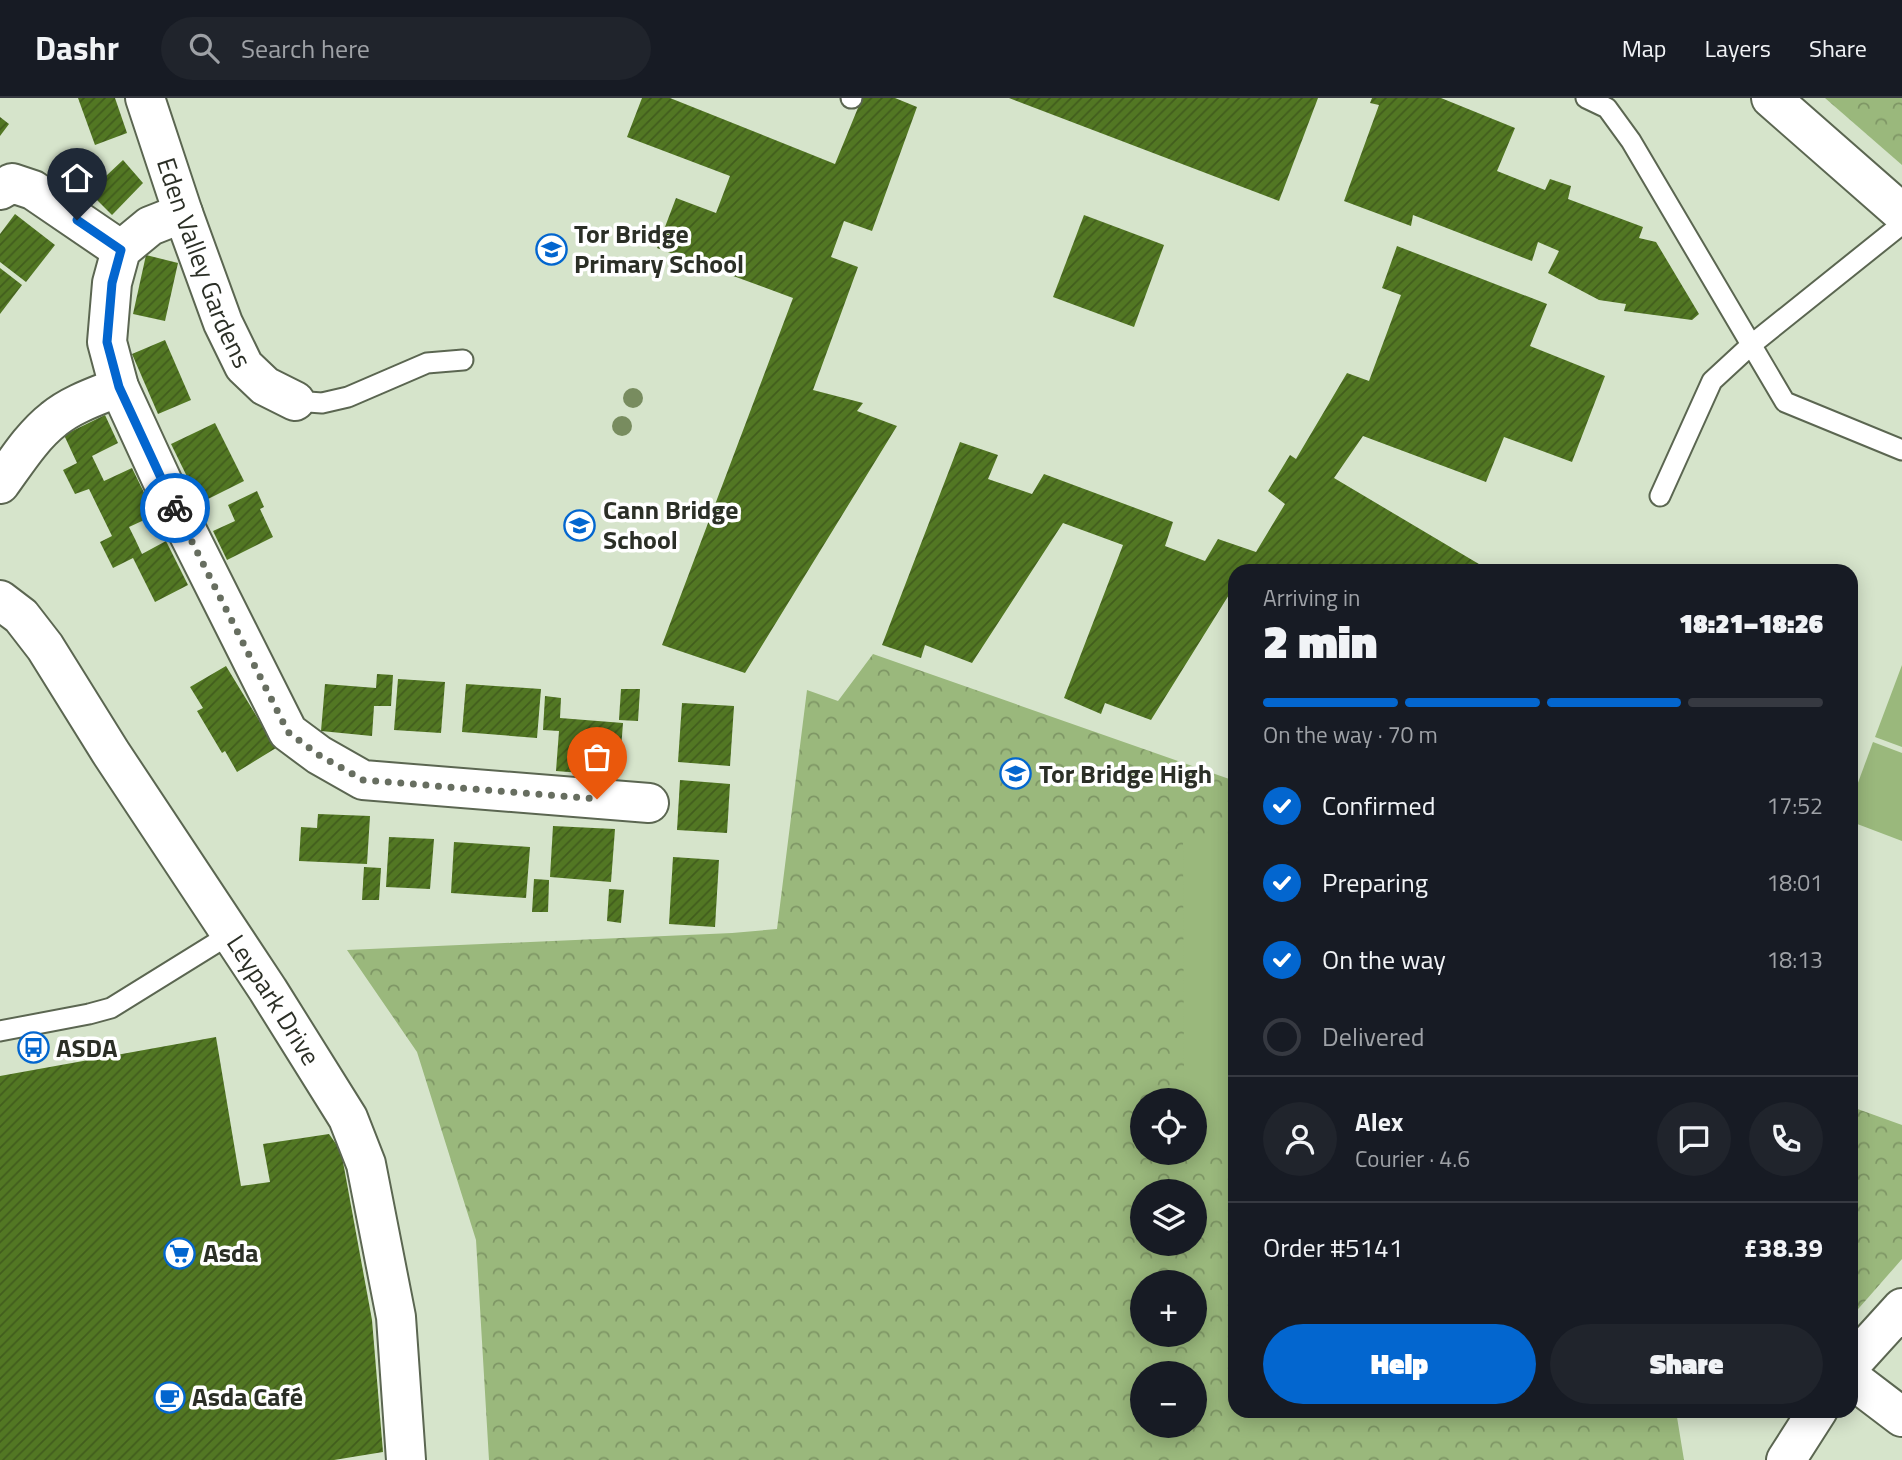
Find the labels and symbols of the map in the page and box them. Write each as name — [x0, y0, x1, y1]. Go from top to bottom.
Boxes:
pin — [47, 148, 107, 220]
street label: Eden Valley Gardens — [147, 152, 262, 374]
place label: Tor Bridge Primary School — [574, 214, 744, 283]
school or university icon: Tor Bridge Primary School — [534, 232, 568, 266]
courier — [140, 473, 210, 543]
place label: Cann Bridge School — [603, 490, 739, 559]
school or university icon: Cann Bridge School — [563, 508, 597, 542]
pin — [567, 727, 627, 799]
place label: Tor Bridge High — [1039, 754, 1212, 793]
school or university icon: Tor Bridge High — [999, 757, 1033, 791]
street label: Leypark Drive — [217, 926, 330, 1073]
place label: ASDA — [56, 1028, 118, 1067]
bus stop icon: ASDA — [16, 1031, 50, 1065]
place label: Asda — [203, 1233, 258, 1272]
supermarket icon: Asda — [163, 1236, 197, 1270]
place label: Asda Café — [192, 1377, 303, 1416]
cafe icon: Asda Café — [152, 1380, 186, 1414]

